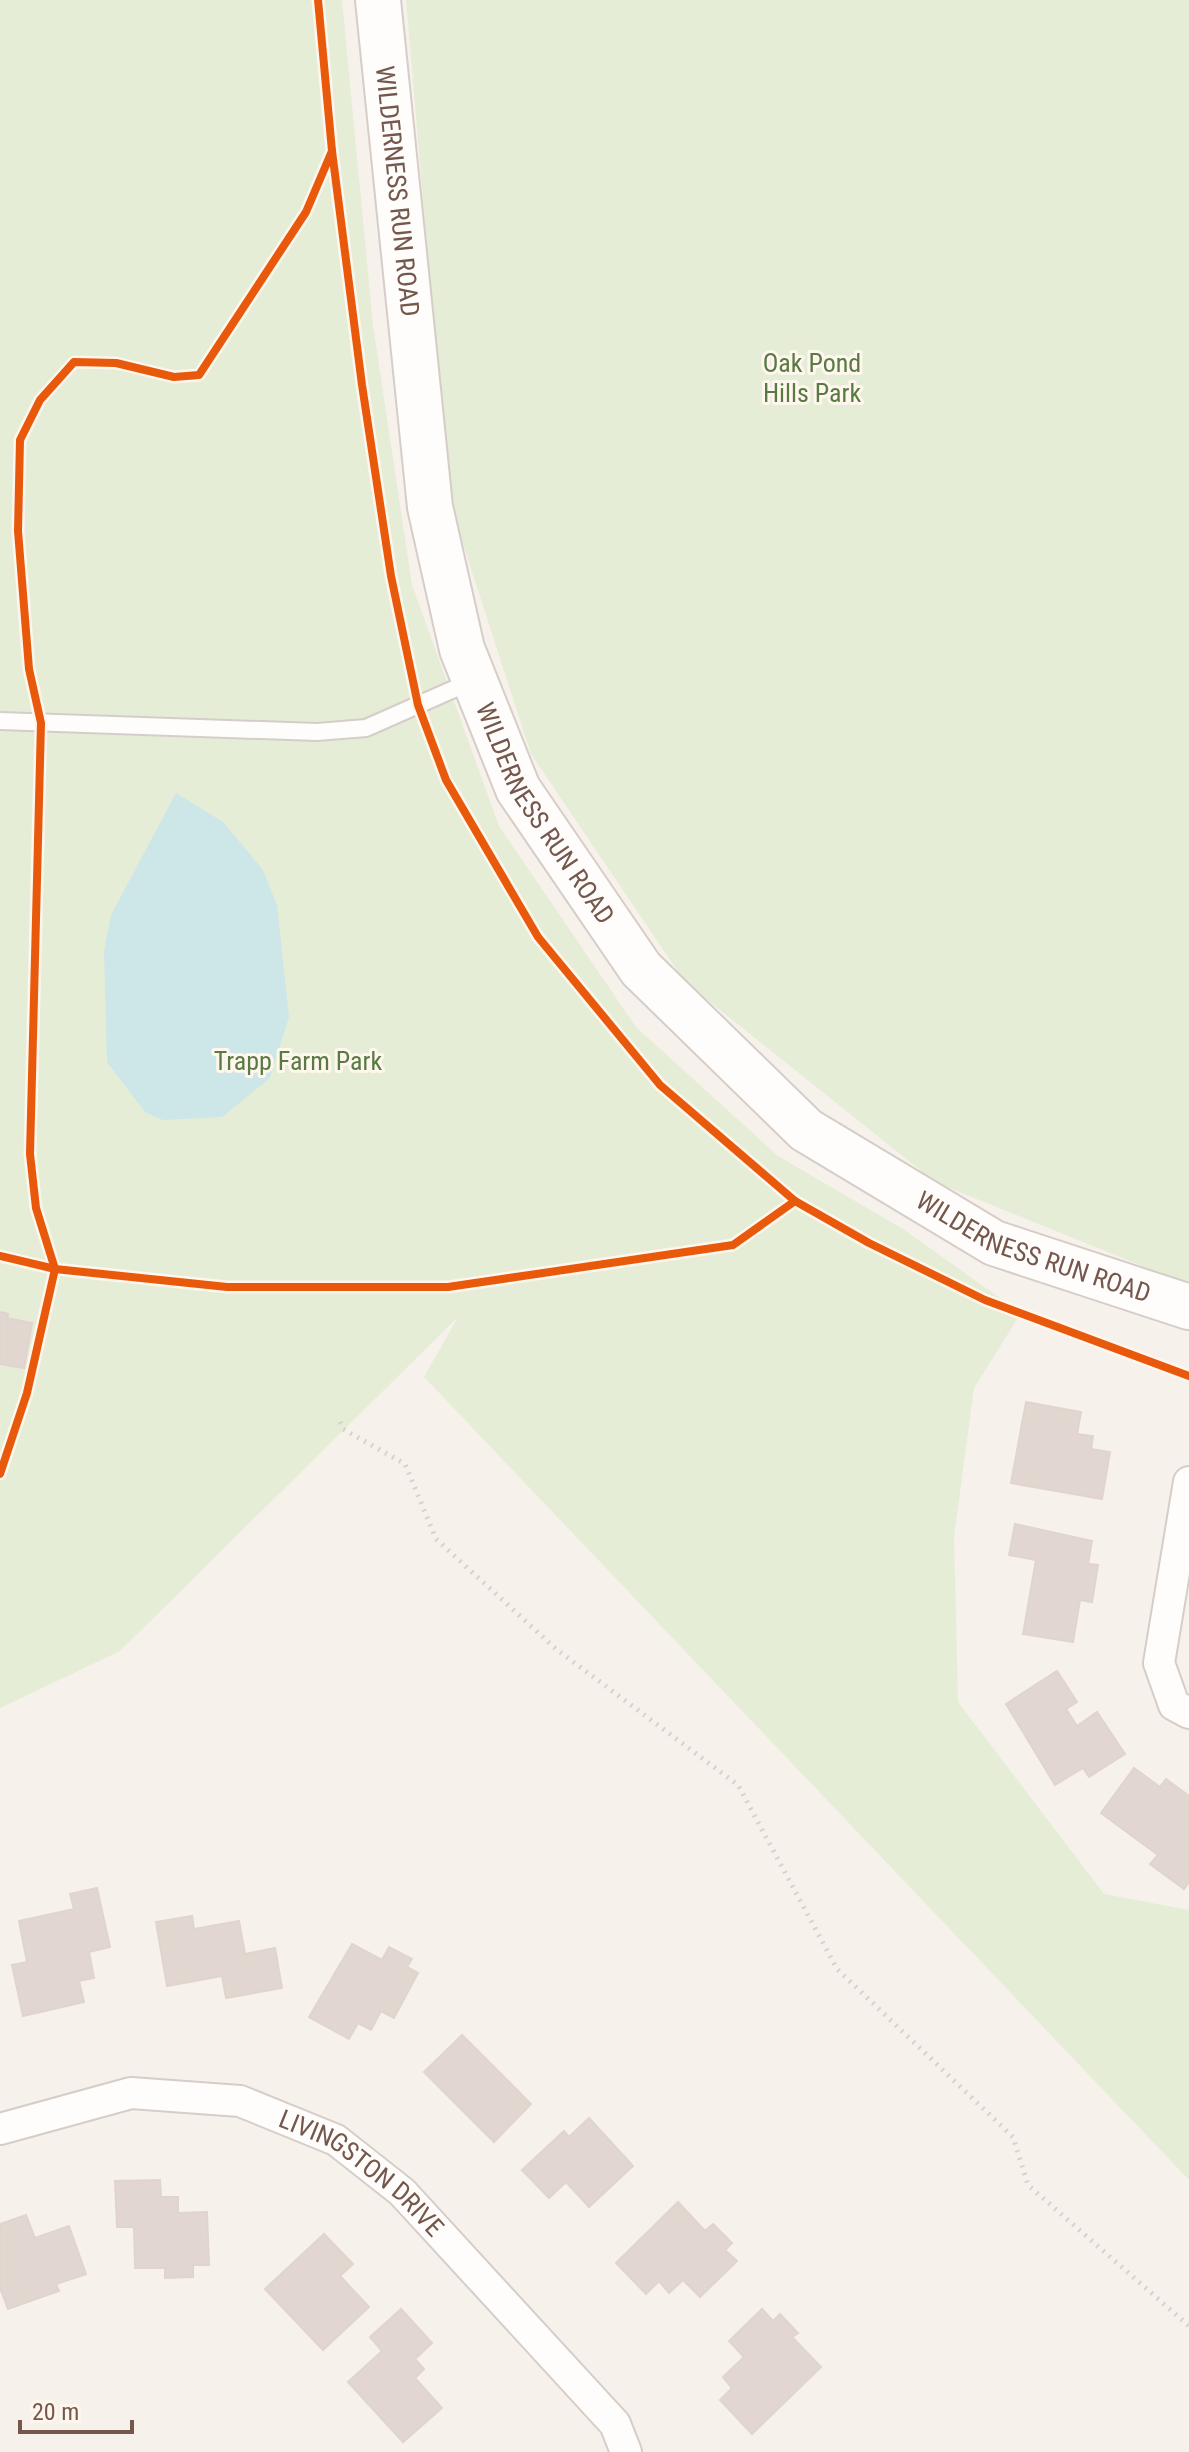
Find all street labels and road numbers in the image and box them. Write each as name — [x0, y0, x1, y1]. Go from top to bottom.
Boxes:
street label: WILDERNESS RUN ROAD — [370, 64, 425, 318]
street label: WILDERNESS RUN ROAD — [470, 698, 621, 929]
street label: WILDERNESS RUN ROAD — [911, 1185, 1155, 1308]
street label: LIVINGSTON DRIVE — [275, 2104, 450, 2242]

